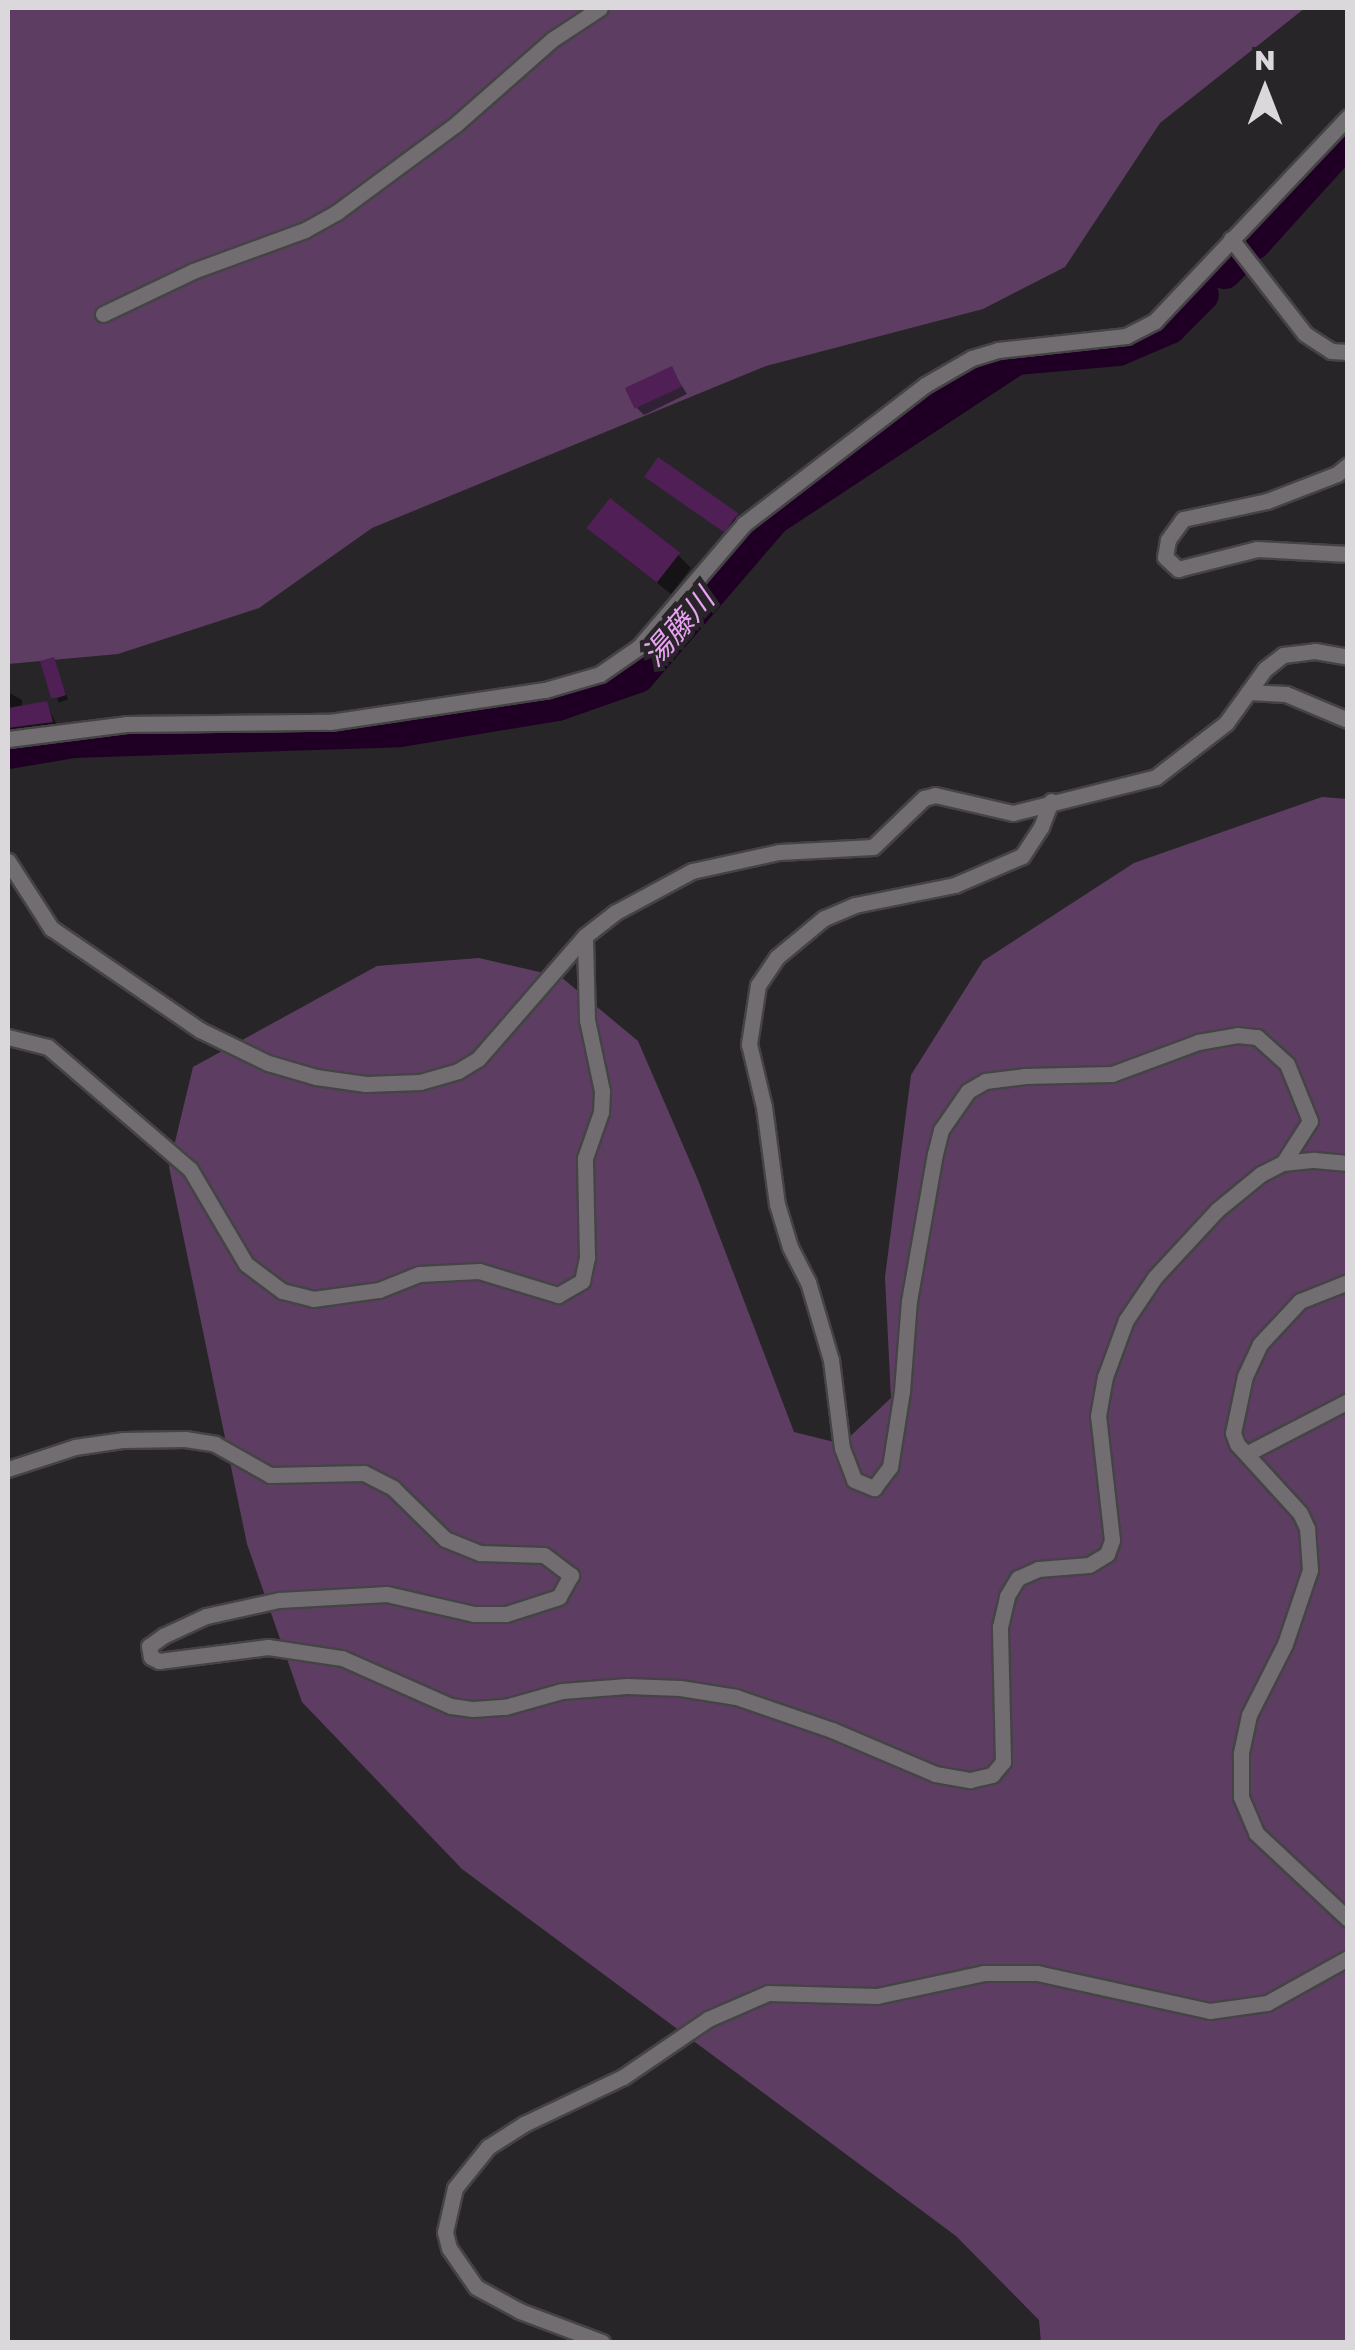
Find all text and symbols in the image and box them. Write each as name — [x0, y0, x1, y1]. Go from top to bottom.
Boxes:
north arrow — [1215, 40, 1315, 140]
text: N — [1254, 43, 1276, 76]
water label: 湯藤川 — [635, 581, 721, 673]

